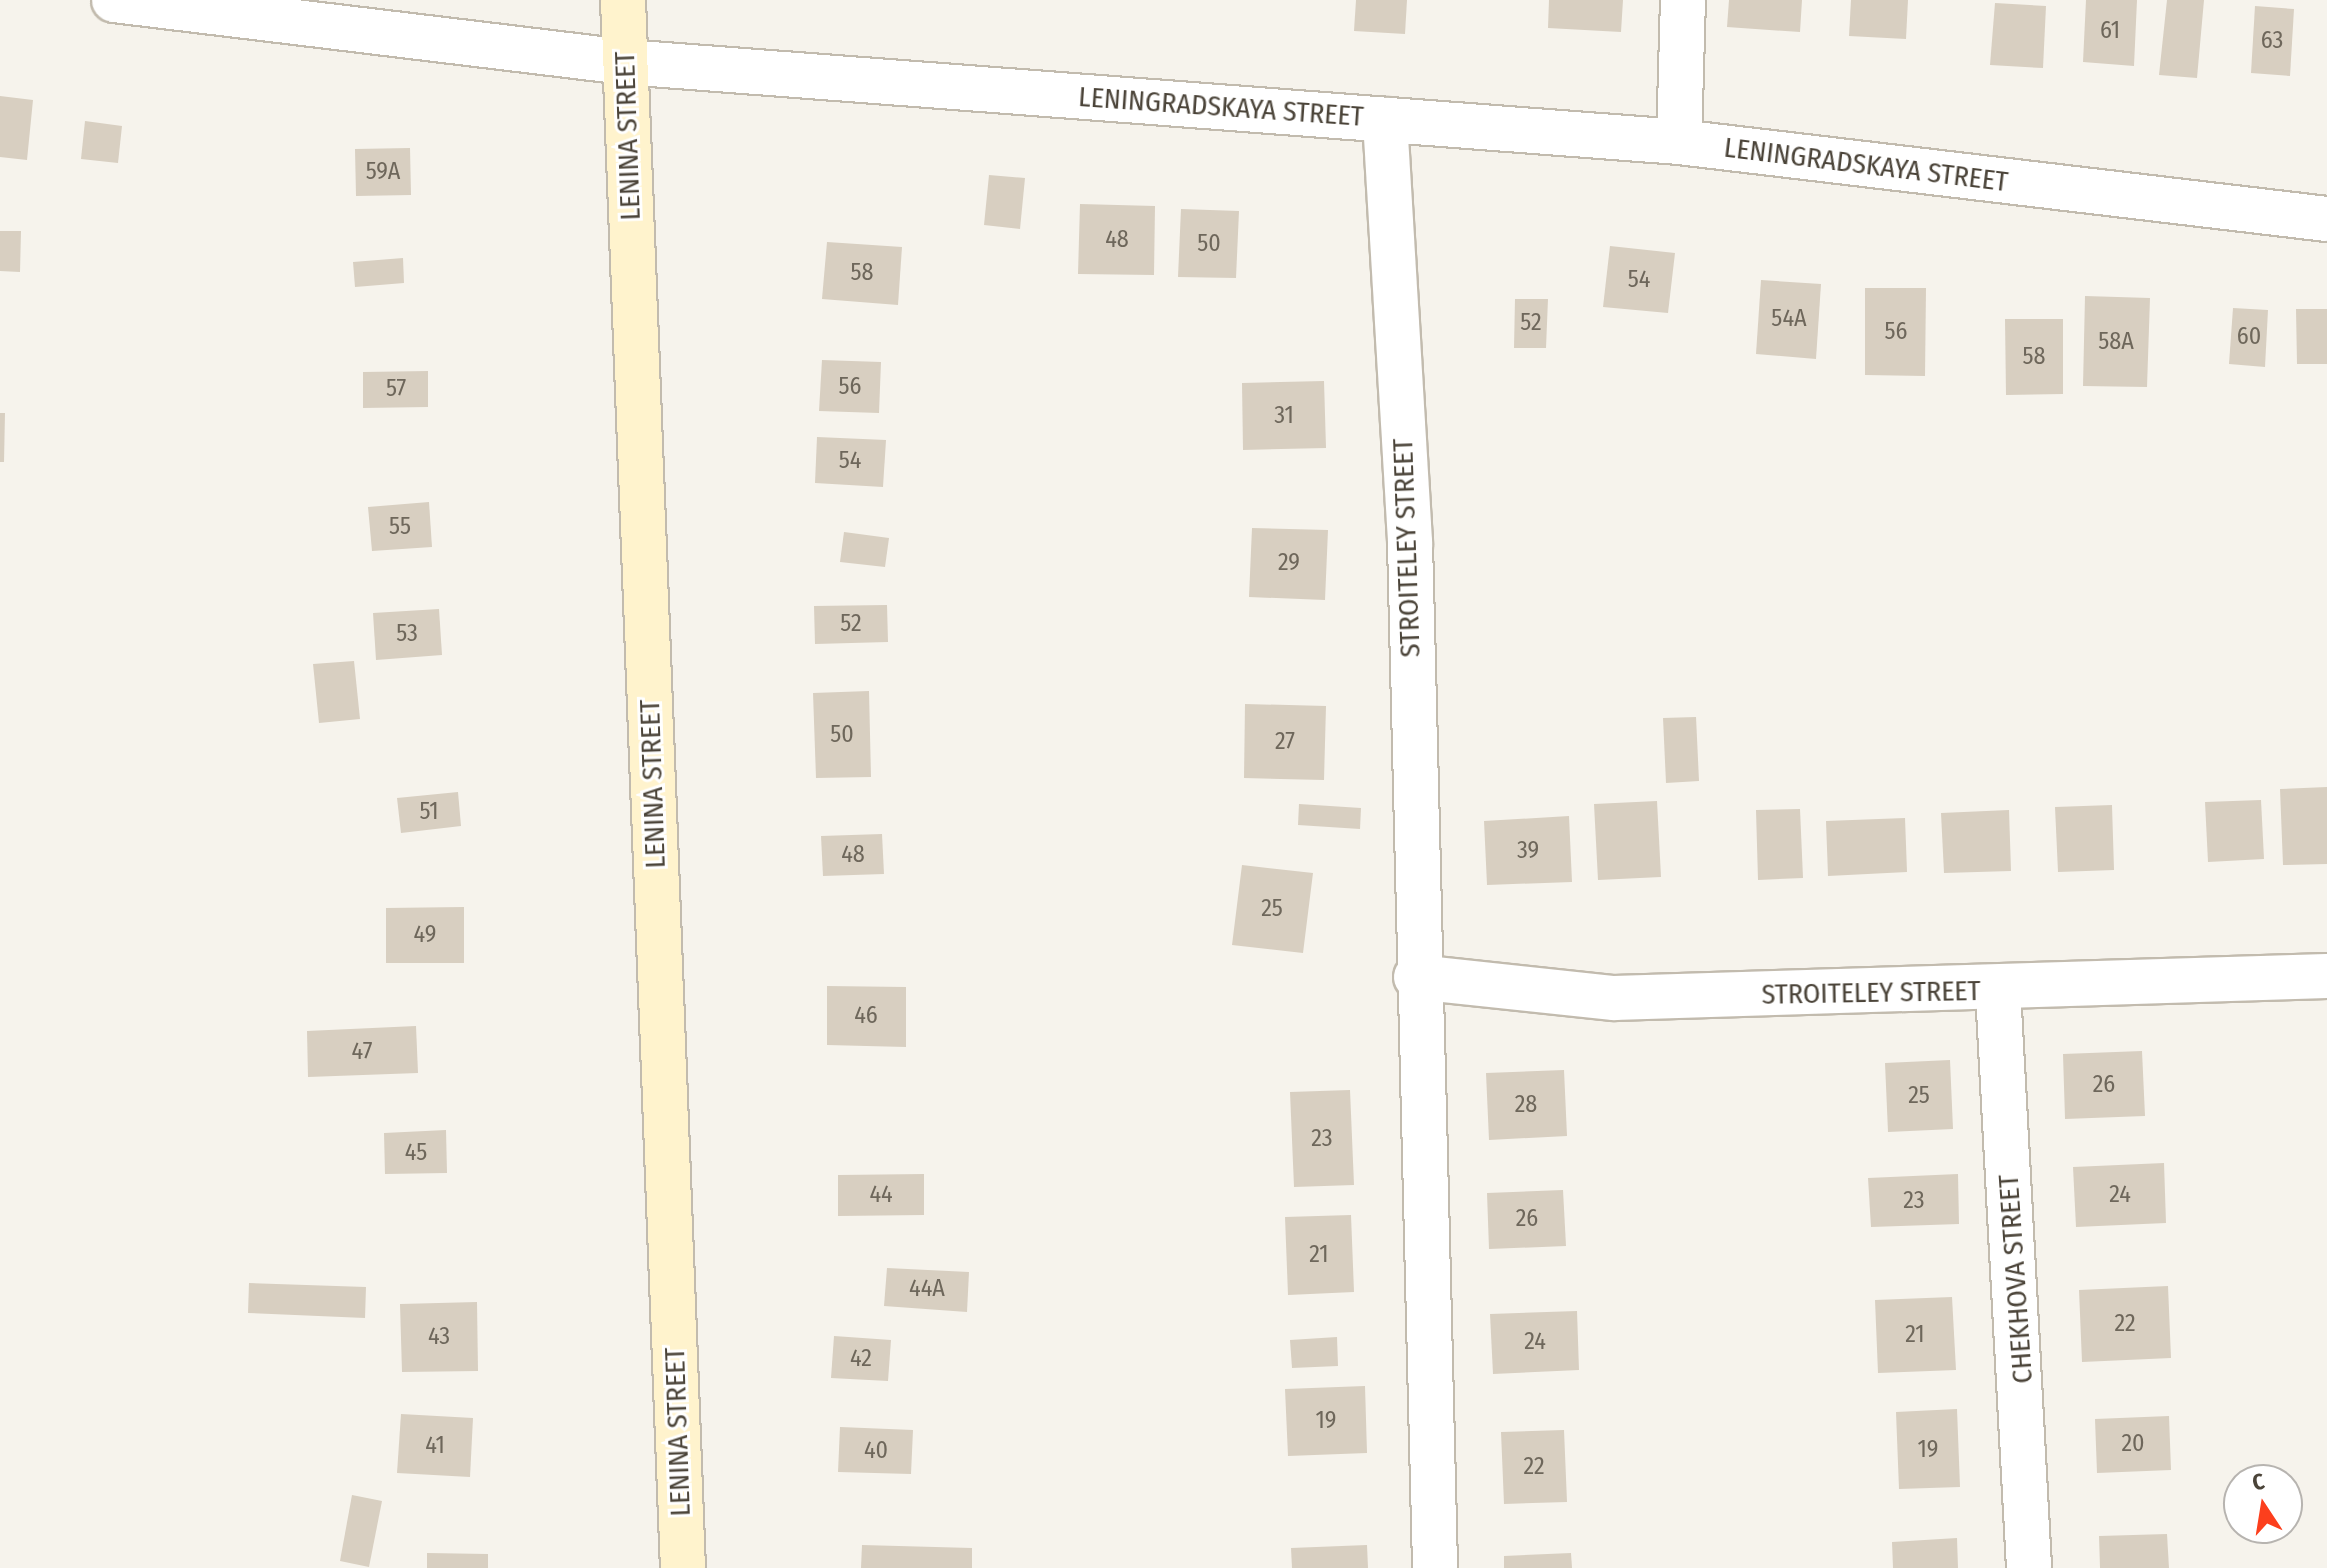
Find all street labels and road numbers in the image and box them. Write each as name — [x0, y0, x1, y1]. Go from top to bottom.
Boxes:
street label: LENINA STREET — [608, 51, 648, 221]
street label: LENINGRADSKAYA STREET — [1077, 80, 1365, 134]
street label: LENINGRADSKAYA STREET — [1722, 131, 2010, 199]
street label: STROITELEY STREET — [1386, 438, 1428, 658]
street label: LENINA STREET — [633, 699, 673, 869]
street label: STROITELEY STREET — [1761, 974, 1981, 1012]
street label: CHEKHOVA STREET — [1992, 1173, 2040, 1385]
street label: LENINA STREET — [658, 1347, 698, 1517]

